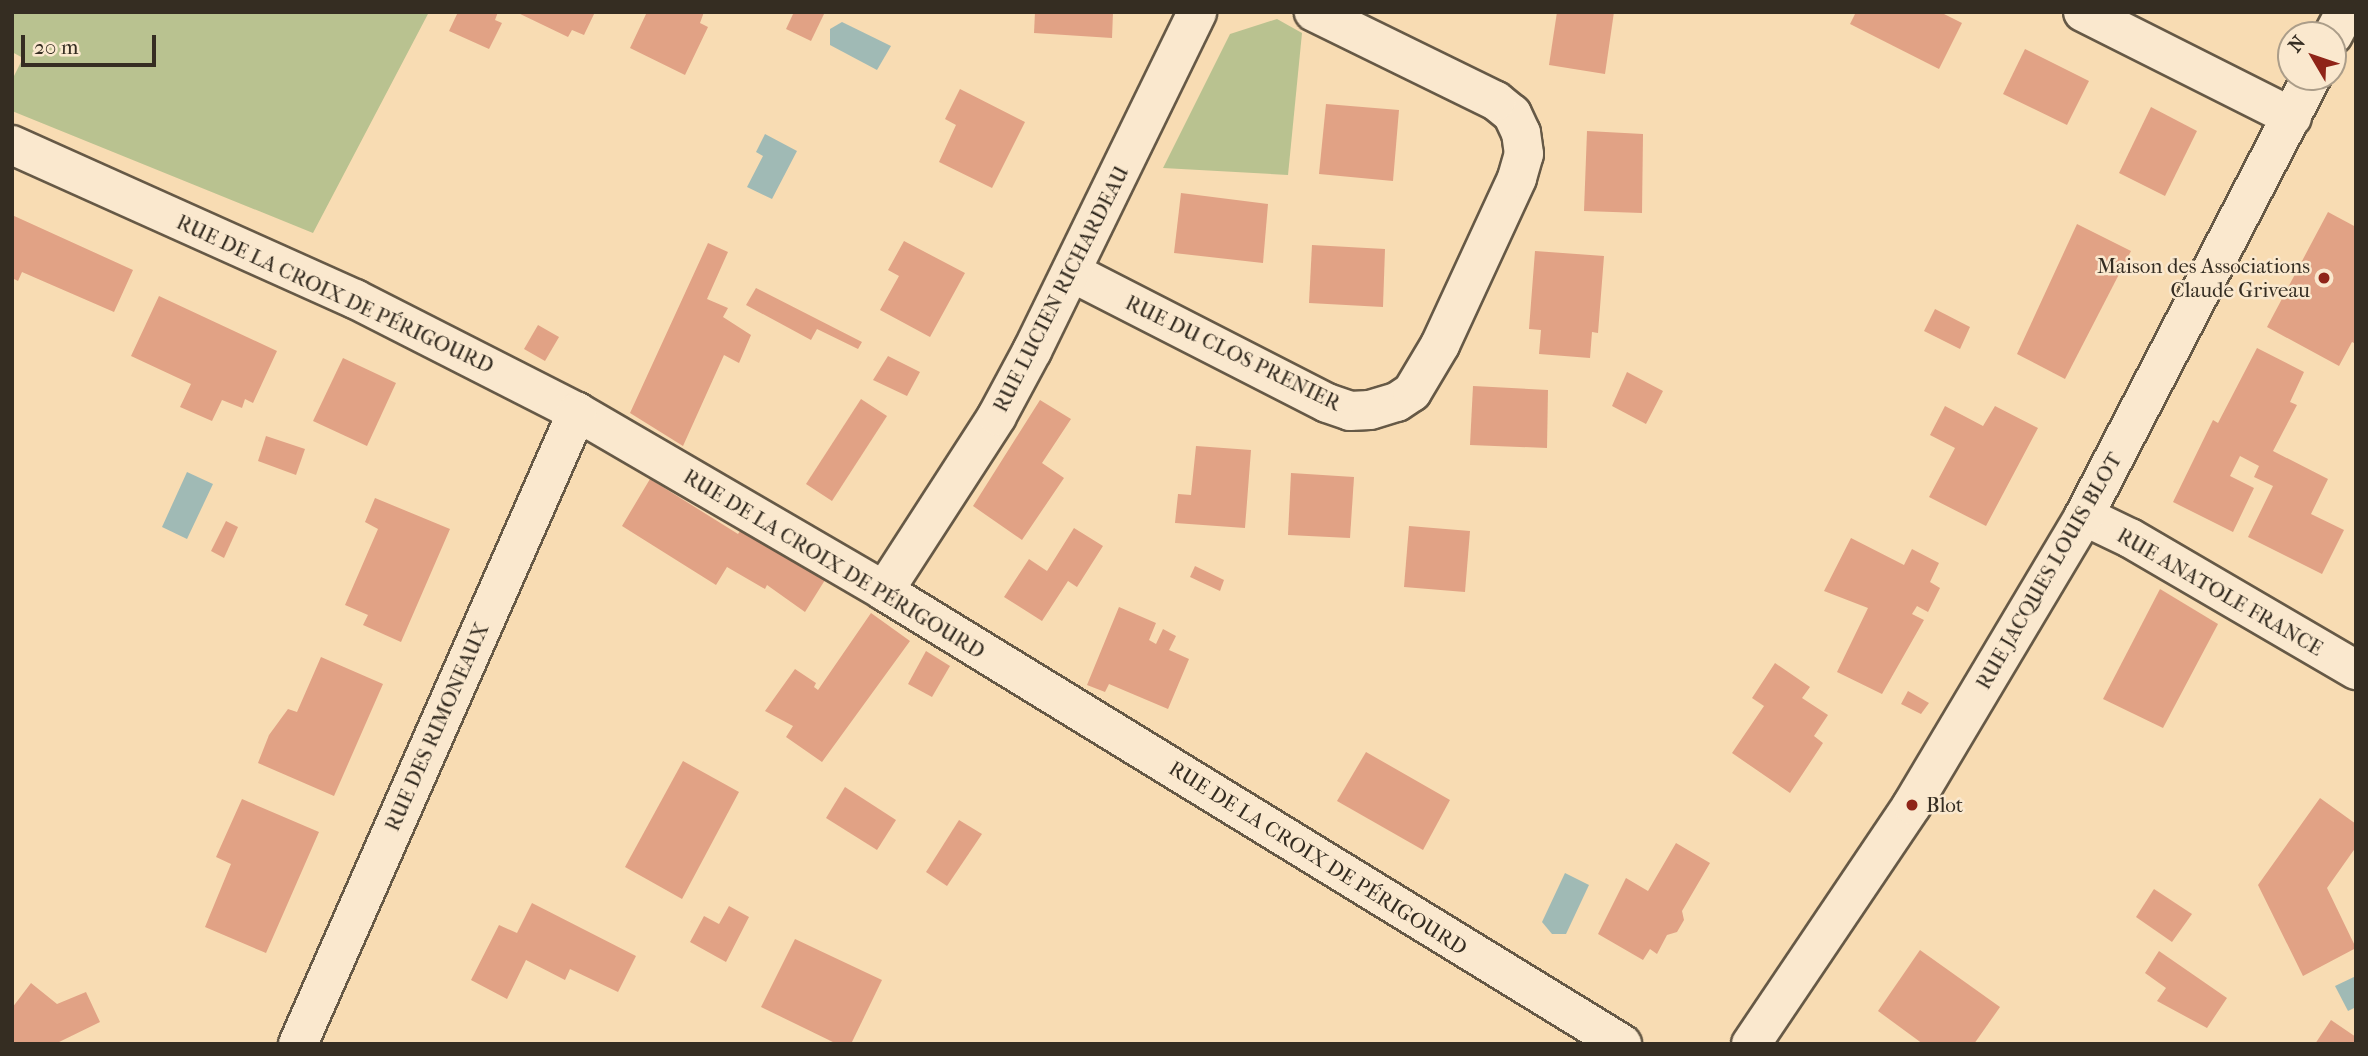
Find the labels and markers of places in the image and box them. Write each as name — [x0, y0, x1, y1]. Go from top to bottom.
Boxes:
place label: Maison des Associations Claude Griveau — [2097, 253, 2310, 303]
marker: Maison des Associations Claude Griveau — [2316, 270, 2332, 286]
place label: Blot — [1926, 792, 1963, 818]
marker: Blot — [1904, 797, 1920, 813]

